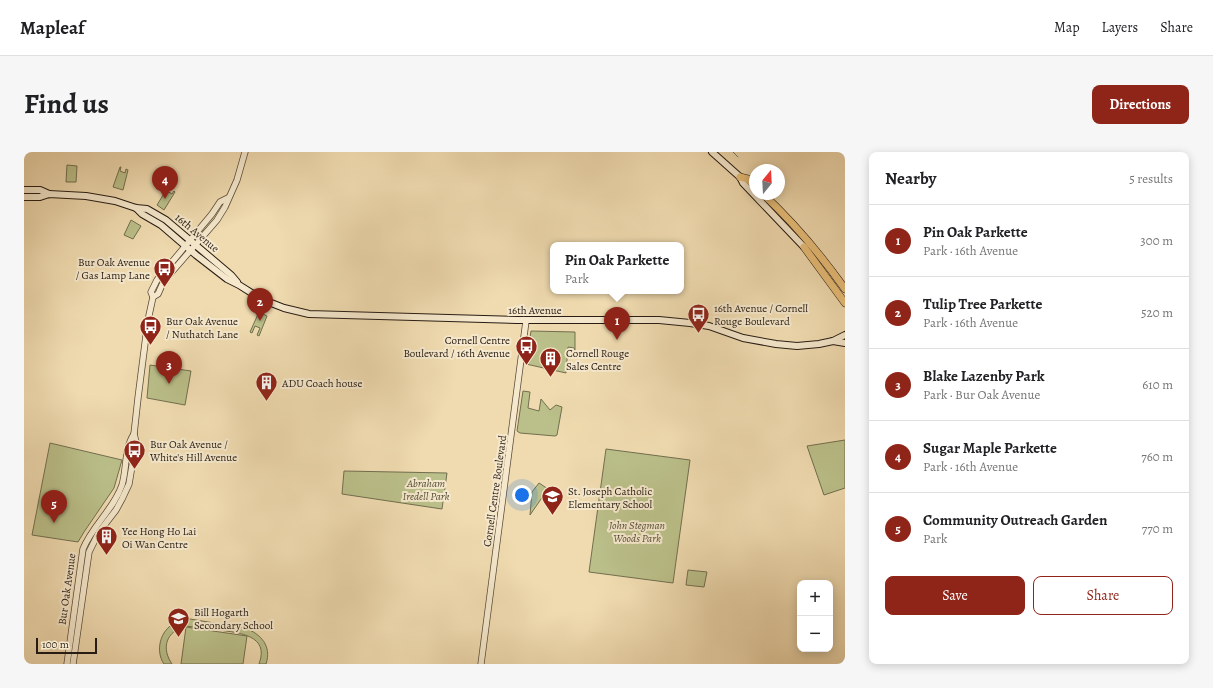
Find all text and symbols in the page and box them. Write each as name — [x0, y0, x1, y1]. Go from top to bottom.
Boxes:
text: Mapleaf — [20, 15, 85, 41]
text: Map — [1054, 18, 1080, 37]
text: Layers — [1102, 18, 1138, 37]
text: Share — [1160, 18, 1193, 37]
text: Find us — [24, 85, 109, 123]
button: Directions — [1092, 85, 1189, 124]
north arrow — [749, 164, 785, 200]
pin: 4 — [152, 166, 178, 199]
text: Nearby — [885, 167, 936, 190]
text: 5 results — [1129, 170, 1173, 187]
street label: 16th Avenue — [172, 210, 222, 256]
text: Pin Oak Parkette — [923, 222, 1028, 242]
text: 1 — [896, 232, 900, 249]
text: 300 m — [1140, 232, 1173, 249]
popup — [550, 242, 684, 294]
text: Park · 16th Avenue — [923, 242, 1018, 259]
text: Pin Oak Parkette — [565, 250, 669, 270]
place label: Bur Oak Avenue / Gas Lamp Lane — [76, 255, 150, 283]
bus stop icon: Bur Oak Avenue / Gas Lamp Lane — [152, 255, 178, 288]
text: Park — [565, 270, 589, 287]
pin: 2 — [247, 288, 273, 321]
text: Tulip Tree Parkette — [923, 294, 1042, 314]
bus stop icon: 16th Avenue / Cornell Rouge Boulevard — [686, 301, 712, 334]
place label: 16th Avenue / Cornell Rouge Boulevard — [714, 301, 808, 329]
street label: 16th Avenue — [508, 303, 562, 318]
text: 2 — [895, 304, 901, 321]
text: 520 m — [1141, 304, 1173, 321]
pin: 1 — [604, 307, 630, 340]
bus stop icon: Bur Oak Avenue / Nuthatch Lane — [137, 314, 163, 347]
place label: Bur Oak Avenue / Nuthatch Lane — [166, 314, 238, 342]
text: Park · 16th Avenue — [923, 314, 1018, 331]
place label: Cornell Centre Boulevard / 16th Avenue — [403, 333, 510, 361]
bus stop icon: Cornell Centre Boulevard / 16th Avenue — [513, 333, 539, 366]
building icon: Cornell Rouge Sales Centre — [538, 346, 564, 379]
place label: Cornell Rouge Sales Centre — [566, 346, 629, 374]
pin: 3 — [156, 351, 182, 384]
text: Blake Lazenby Park — [923, 366, 1045, 386]
building icon: ADU Coach house — [254, 370, 280, 403]
place label: ADU Coach house — [281, 376, 363, 391]
text: 3 — [895, 376, 901, 393]
text: 610 m — [1142, 376, 1173, 393]
text: Park · Bur Oak Avenue — [923, 386, 1040, 403]
street label: Cornell Centre Boulevard — [480, 434, 510, 548]
bus stop icon: Bur Oak Avenue / White's Hill Avenue — [122, 437, 148, 470]
place label: Bur Oak Avenue / White's Hill Avenue — [149, 437, 237, 465]
text: Sugar Maple Parkette — [923, 438, 1057, 458]
text: 4 — [895, 448, 901, 465]
text: 760 m — [1141, 448, 1173, 465]
text: Park · 16th Avenue — [923, 458, 1018, 475]
park label: Abraham Iredell Park — [403, 476, 450, 504]
school or university icon: St. Joseph Catholic Elementary School — [539, 484, 565, 517]
place label: St. Joseph Catholic Elementary School — [568, 484, 653, 512]
your location — [512, 485, 532, 505]
pin: 5 — [41, 490, 67, 523]
text: Community Outreach Garden — [923, 510, 1107, 530]
park label: John Stegman Woods Park — [608, 518, 666, 546]
text: 5 — [895, 520, 901, 537]
text: 770 m — [1142, 520, 1173, 537]
building icon: Yee Hong Ho Lai Oi Wan Centre — [93, 524, 119, 557]
place label: Yee Hong Ho Lai Oi Wan Centre — [121, 524, 196, 552]
text: Park — [923, 530, 947, 547]
street label: Bur Oak Avenue — [55, 552, 79, 626]
button: Save — [885, 576, 1025, 615]
button: Share — [1033, 576, 1173, 615]
map controls — [797, 580, 833, 652]
button: + — [797, 580, 833, 616]
school or university icon: Bill Hogarth Secondary School — [166, 605, 192, 638]
place label: Bill Hogarth Secondary School — [194, 605, 273, 633]
button: − — [797, 616, 833, 652]
scale bar — [36, 636, 97, 655]
text: 100 m — [42, 637, 69, 652]

